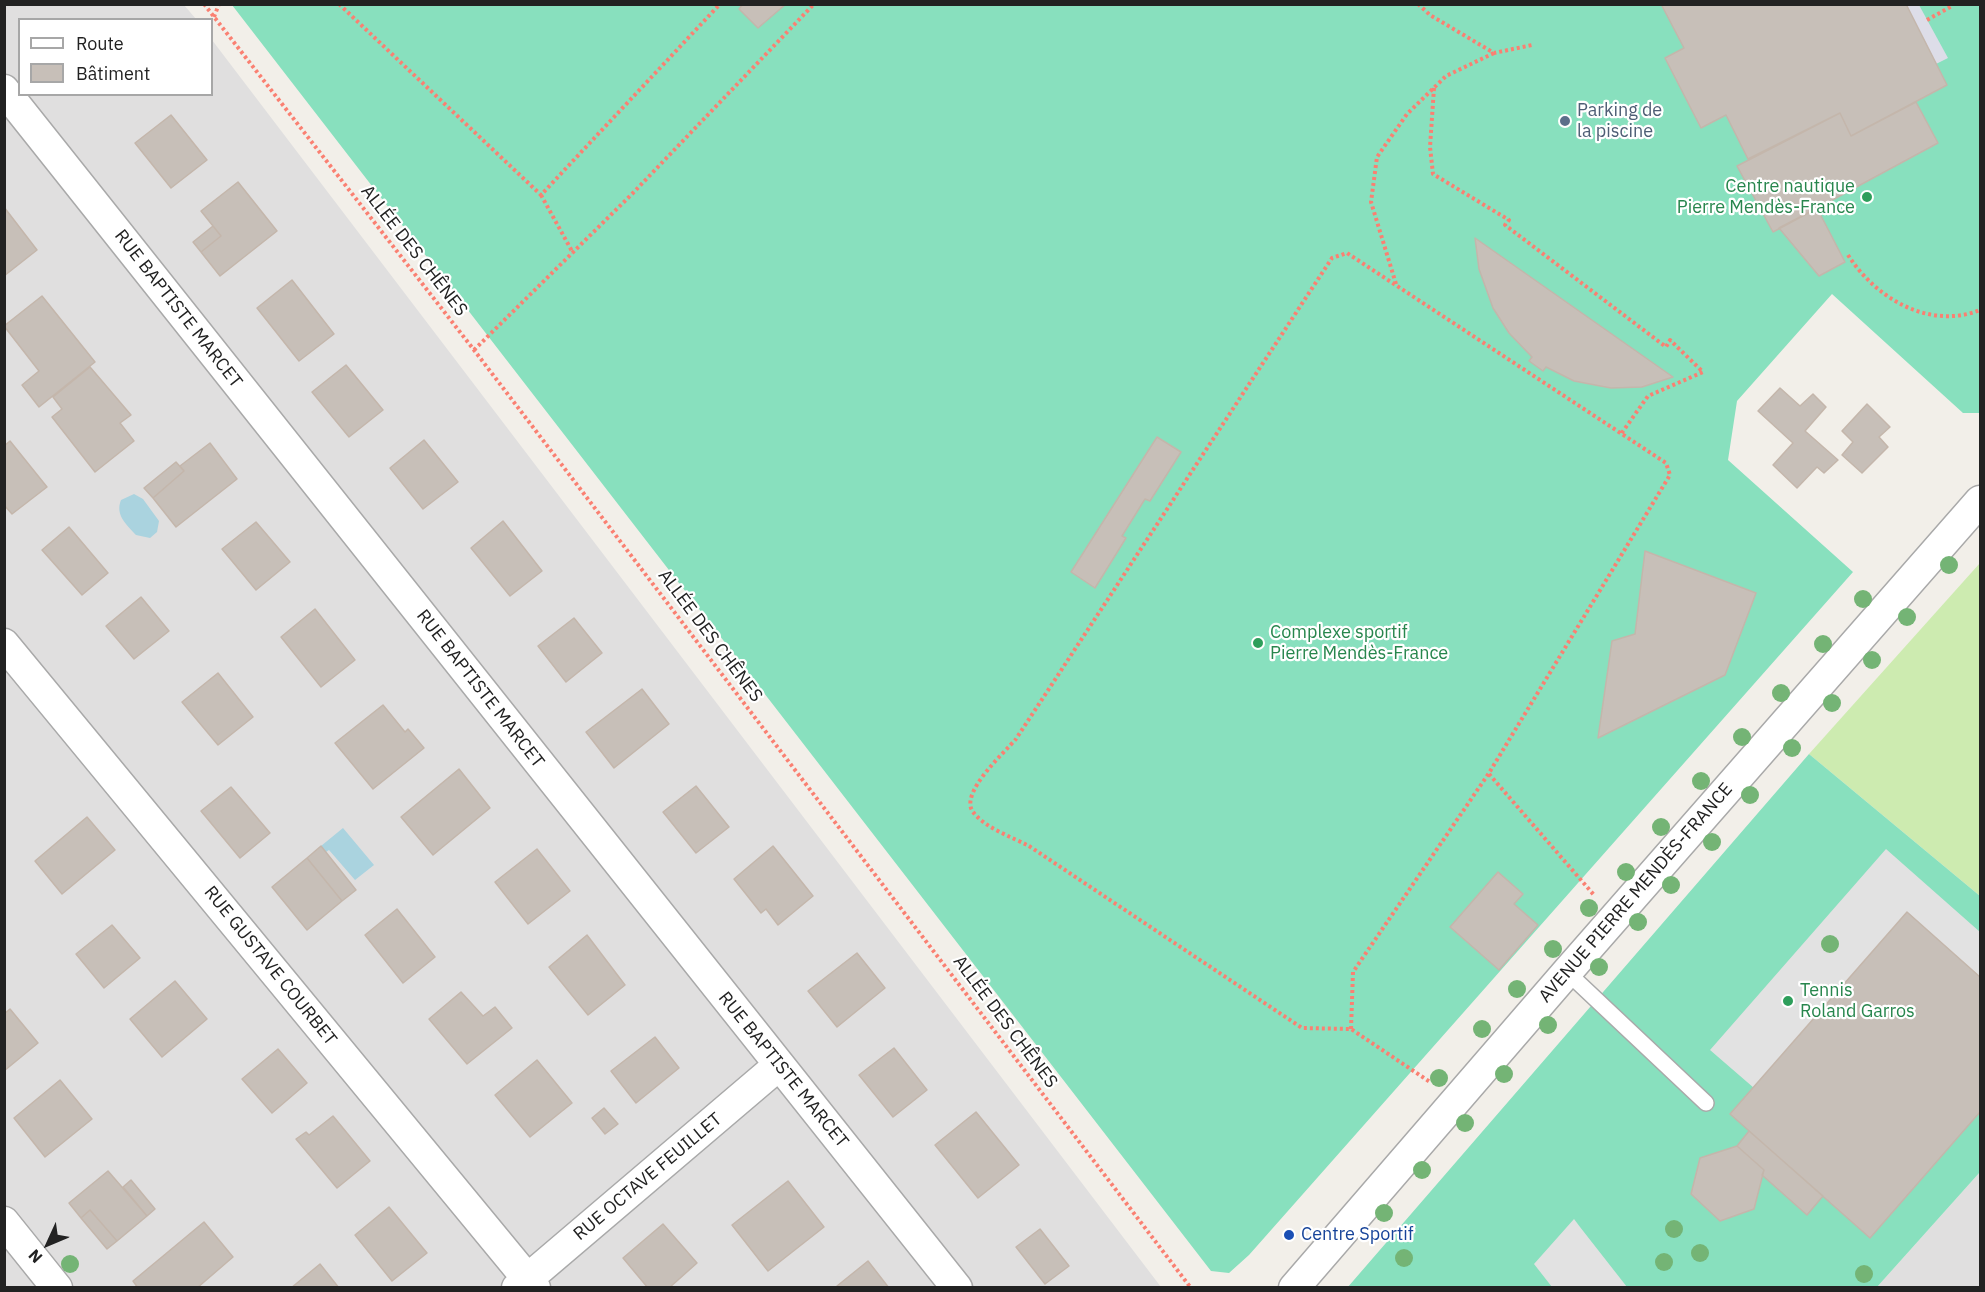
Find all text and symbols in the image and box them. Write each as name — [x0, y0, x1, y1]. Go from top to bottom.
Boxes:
legend — [18, 18, 213, 96]
text: Route — [76, 32, 124, 55]
text: Bâtiment — [76, 62, 150, 85]
place label: Parking de la piscine — [1577, 100, 1662, 142]
marker: Parking de la piscine — [1558, 114, 1572, 128]
place label: Centre nautique Pierre Mendès-France — [1677, 176, 1855, 219]
street label: ALLÉE DES CHÊNES — [356, 181, 472, 321]
marker: Centre nautique Pierre Mendès-France — [1860, 190, 1874, 204]
street label: RUE BAPTISTE MARCET — [110, 226, 246, 392]
street label: ALLÉE DES CHÊNES — [653, 566, 767, 706]
street label: RUE BAPTISTE MARCET — [412, 606, 548, 772]
place label: Complexe sportif Pierre Mendès-France — [1270, 622, 1448, 664]
marker: Complexe sportif Pierre Mendès-France — [1251, 636, 1265, 650]
street label: AVENUE PIERRE MENDÈS-FRANCE — [1535, 779, 1737, 1007]
street label: RUE GUSTAVE COURBET — [199, 882, 341, 1050]
street label: ALLÉE DES CHÊNES — [948, 952, 1062, 1092]
place label: Tennis Roland Garros — [1800, 980, 1915, 1022]
street label: RUE BAPTISTE MARCET — [713, 988, 853, 1152]
marker: Tennis Roland Garros — [1781, 994, 1795, 1008]
street label: RUE OCTAVE FEUILLET — [570, 1109, 726, 1245]
north arrow — [18, 1214, 78, 1274]
place label: Centre Sportif — [1301, 1224, 1414, 1246]
marker: Centre Sportif — [1282, 1228, 1296, 1242]
text: N — [24, 1245, 46, 1268]

